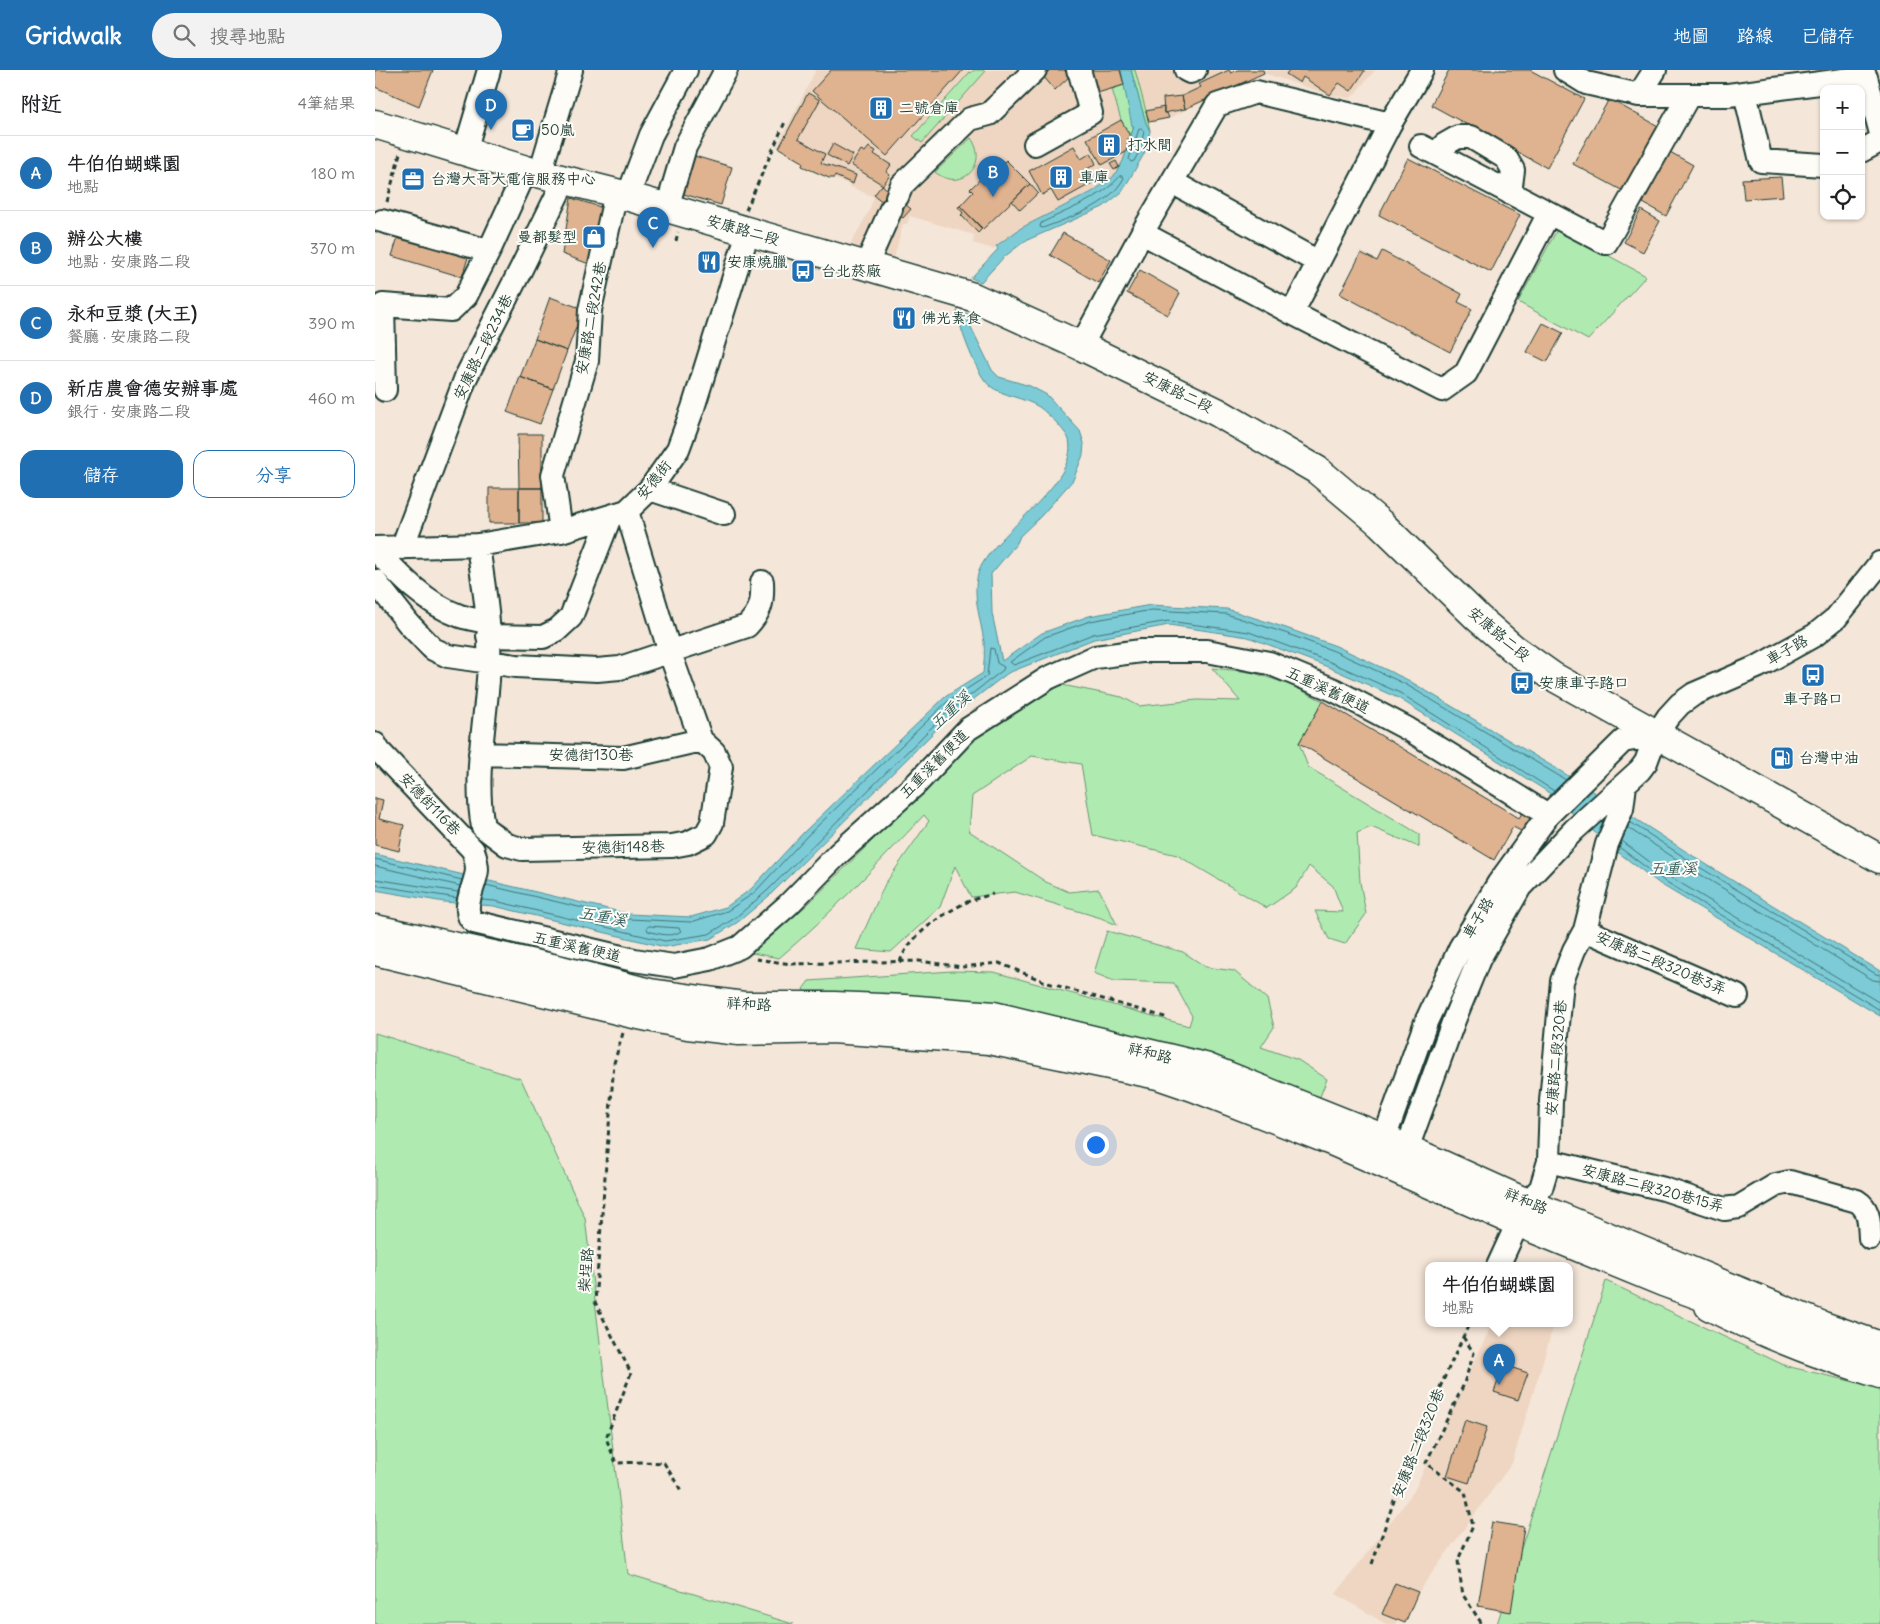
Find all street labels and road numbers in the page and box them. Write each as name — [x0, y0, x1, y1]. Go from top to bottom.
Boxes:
street label: 安康路二段 — [704, 210, 782, 249]
street label: 安康路二段242巷 — [571, 260, 610, 376]
street label: 安康路二段234巷 — [449, 291, 516, 403]
street label: 安康路二段 — [1140, 367, 1216, 417]
street label: 安德街 — [632, 456, 675, 503]
street label: 安康路二段 — [1464, 602, 1534, 665]
street label: 車子路 — [1762, 630, 1811, 669]
street label: 五重溪舊便道 — [1283, 662, 1373, 717]
street label: 五重溪舊便道 — [895, 725, 972, 802]
street label: 安德街130巷 — [549, 745, 633, 764]
street label: 安德街116巷 — [396, 768, 465, 839]
street label: 安德街148巷 — [581, 836, 665, 857]
street label: 車子路 — [1458, 894, 1497, 942]
street label: 安康路二段320巷3弄 — [1593, 926, 1729, 999]
street label: 五重溪舊便道 — [531, 927, 623, 966]
street label: 祥和路 — [726, 993, 772, 1014]
street label: 安康路二段320巷 — [1541, 999, 1570, 1117]
street label: 祥和路 — [1126, 1038, 1174, 1067]
street label: 安康路二段320巷15弄 — [1580, 1159, 1726, 1216]
street label: 祥和路 — [1502, 1183, 1551, 1218]
street label: 柴埕路 — [574, 1247, 597, 1293]
street label: 安康路二段320巷 — [1387, 1385, 1448, 1500]

